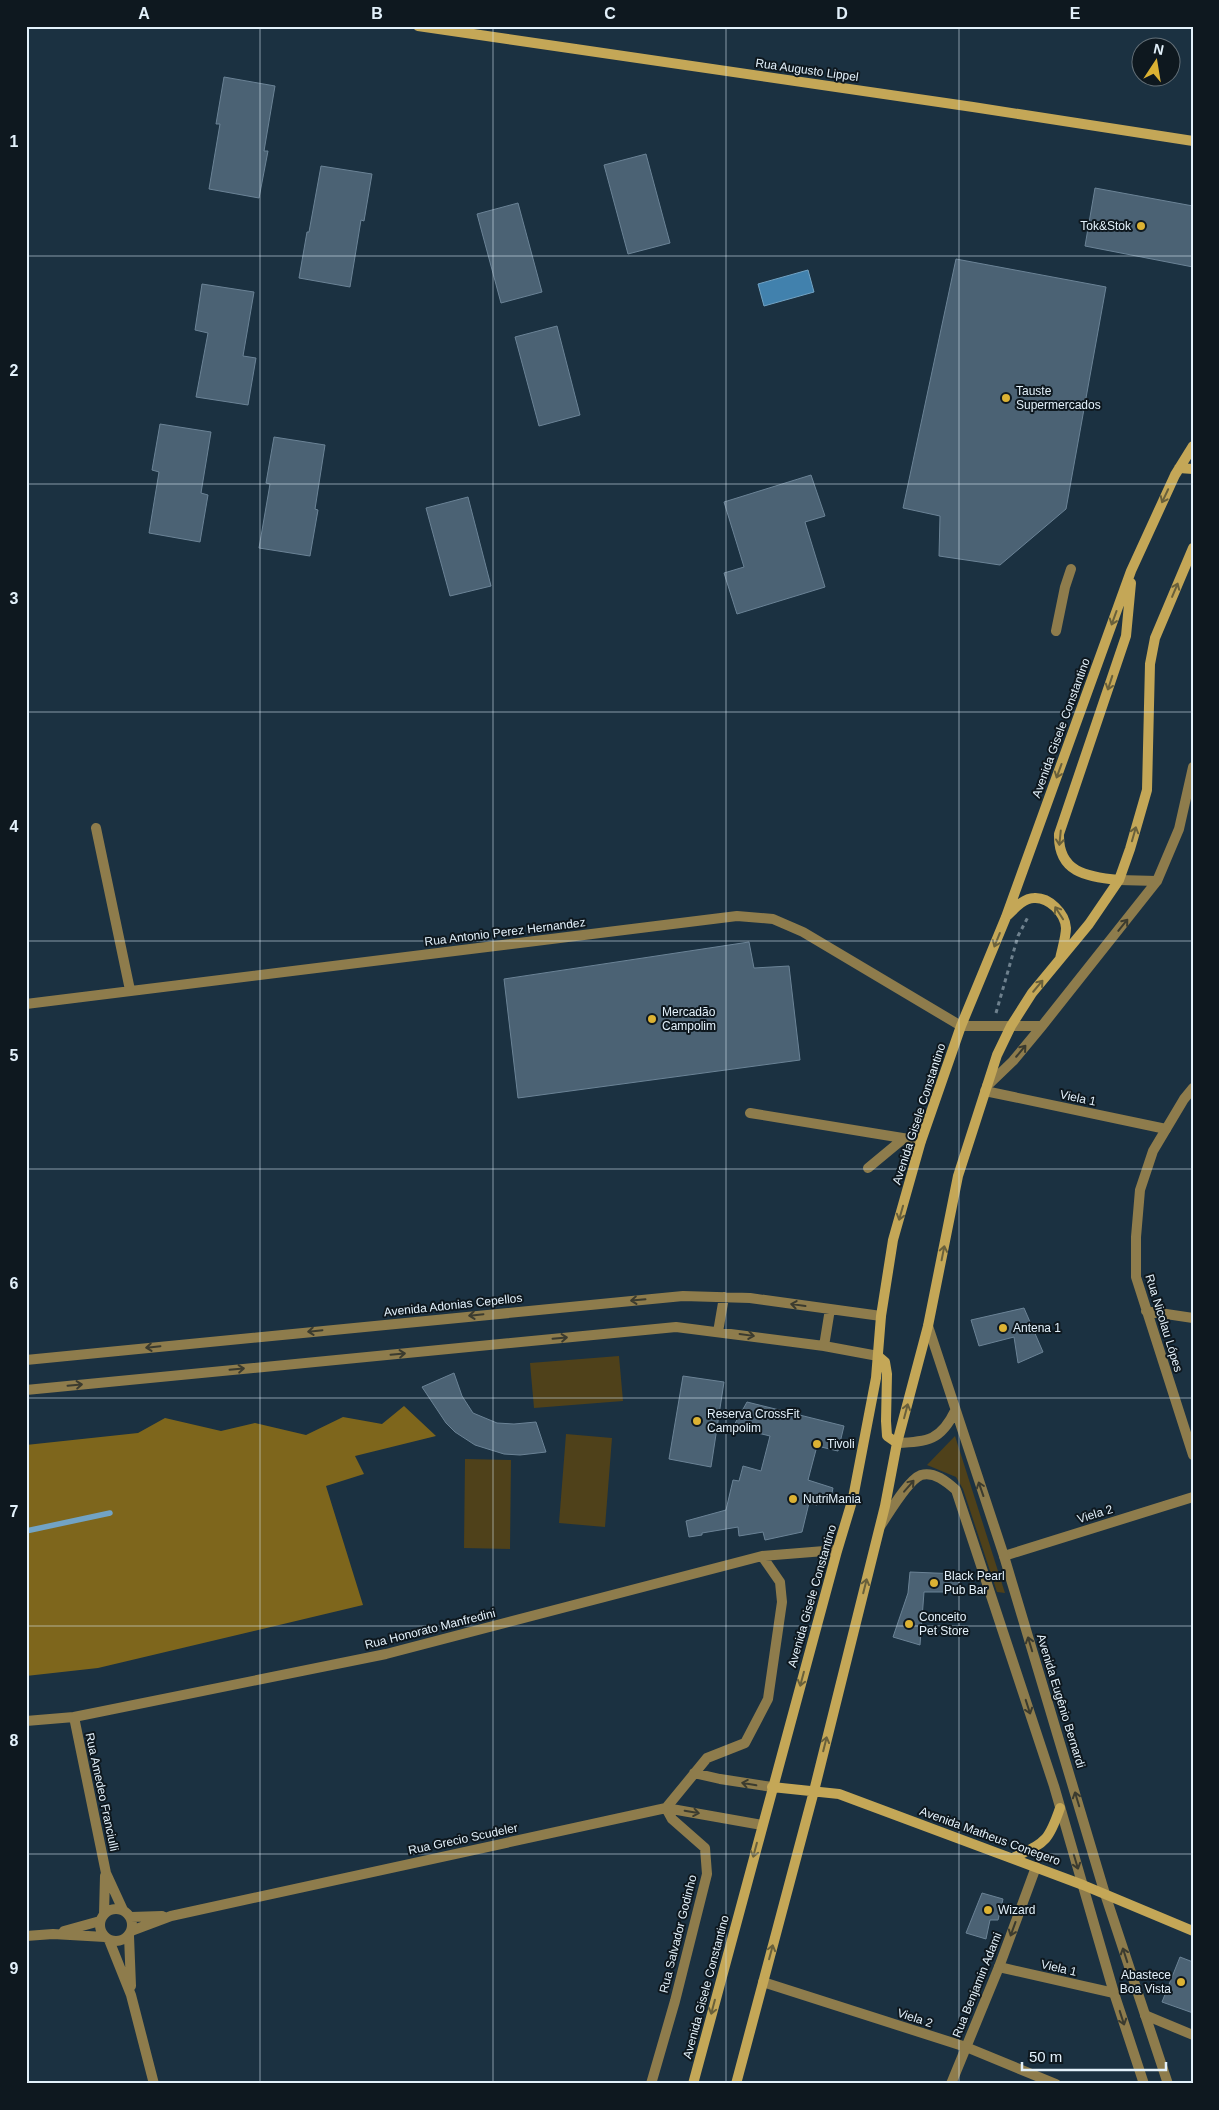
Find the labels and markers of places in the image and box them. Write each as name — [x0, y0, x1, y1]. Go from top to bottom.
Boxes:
place label: Tok&Stok — [1080, 219, 1132, 233]
marker: Tok&Stok — [1135, 220, 1147, 232]
place label: Tauste Supermercados — [1016, 384, 1101, 412]
marker: Tauste Supermercados — [1000, 392, 1012, 404]
place label: Mercadão Campolim — [662, 1005, 716, 1033]
marker: Mercadão Campolim — [646, 1013, 658, 1025]
place label: Antena 1 — [1013, 1321, 1061, 1335]
marker: Antena 1 — [997, 1322, 1009, 1334]
place label: Reserva CrossFit Campolim — [707, 1407, 800, 1435]
marker: Reserva CrossFit Campolim — [691, 1415, 703, 1427]
place label: Tivoli — [827, 1437, 855, 1451]
marker: Tivoli — [811, 1438, 823, 1450]
place label: NutriMania — [803, 1492, 861, 1506]
marker: NutriMania — [787, 1493, 799, 1505]
place label: Black Pearl Pub Bar — [944, 1569, 1005, 1597]
marker: Black Pearl Pub Bar — [928, 1577, 940, 1589]
place label: Conceito Pet Store — [919, 1610, 969, 1638]
marker: Conceito Pet Store — [903, 1618, 915, 1630]
place label: Wizard — [998, 1903, 1035, 1917]
marker: Wizard — [982, 1904, 994, 1916]
place label: Abastece Boa Vista — [1120, 1968, 1171, 1996]
marker: Abastece Boa Vista — [1175, 1976, 1187, 1988]

